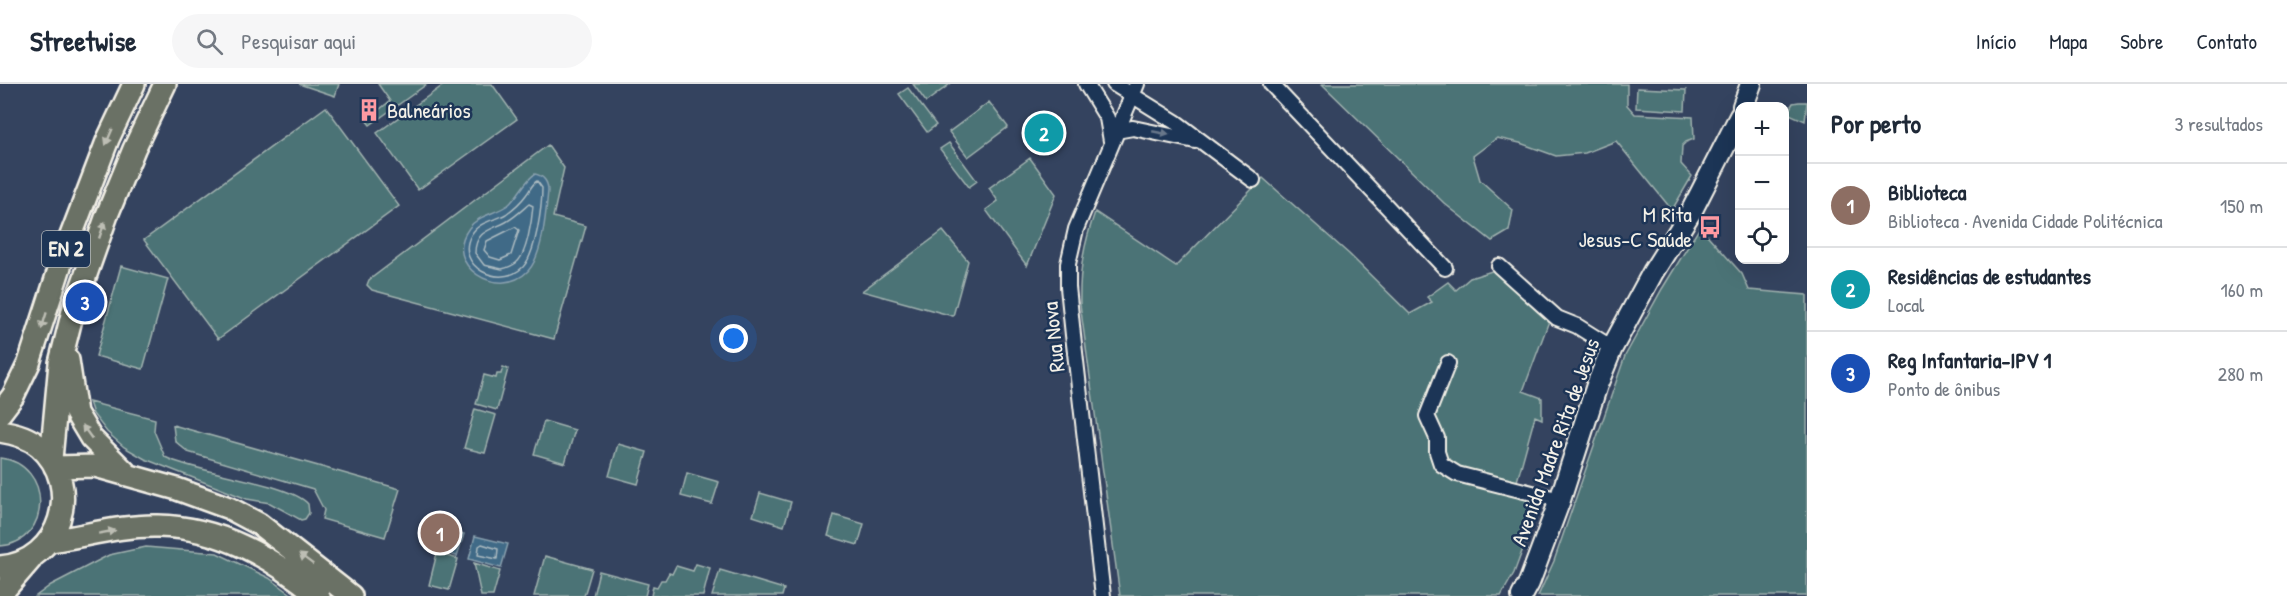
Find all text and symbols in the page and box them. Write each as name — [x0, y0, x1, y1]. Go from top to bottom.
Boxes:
search box — [172, 14, 592, 68]
text: Streetwise — [30, 22, 136, 60]
icon: search — [193, 25, 226, 58]
text: Pesquisar aqui — [241, 26, 356, 56]
text: Início — [1976, 27, 2016, 56]
text: Mapa — [2049, 27, 2087, 56]
text: Sobre — [2120, 27, 2163, 56]
text: Contato — [2196, 27, 2257, 56]
place label: Balneários — [387, 95, 471, 125]
building icon: Balneários — [356, 97, 382, 123]
map controls — [1735, 102, 1789, 264]
button: + — [1735, 102, 1789, 156]
text: Por perto — [1831, 106, 1921, 141]
pin: 2 — [1024, 110, 1064, 156]
text: 3 resultados — [2174, 110, 2263, 137]
one-way arrow — [104, 128, 113, 146]
one-way arrow — [1152, 128, 1171, 137]
button: − — [1735, 156, 1789, 210]
text: Biblioteca — [1888, 177, 1966, 207]
text: 1 — [1847, 192, 1854, 219]
text: 150 m — [2220, 192, 2263, 219]
place label: M Rita Jesus-C Saúde — [1579, 199, 1692, 254]
text: Biblioteca · Avenida Cidade Politécnica — [1888, 207, 2162, 234]
button: locate — [1735, 210, 1789, 264]
bus stop icon: M Rita Jesus-C Saúde — [1697, 214, 1723, 240]
one-way arrow — [97, 221, 107, 239]
road number: EN 2 — [42, 231, 90, 267]
text: Residências de estudantes — [1888, 261, 2091, 291]
text: 2 — [1846, 276, 1855, 303]
text: 160 m — [2221, 276, 2263, 303]
pin: 3 — [66, 280, 104, 324]
text: Local — [1888, 291, 1924, 318]
street label: Rua Nova — [1034, 300, 1072, 374]
one-way arrow — [39, 312, 48, 330]
your location — [719, 324, 748, 353]
street label: Avenida Madre Rita de Jesus — [1503, 334, 1607, 550]
text: Reg Infantaria-IPV 1 — [1888, 345, 2051, 375]
text: 3 — [1846, 360, 1855, 387]
text: 280 m — [2218, 360, 2263, 387]
text: Ponto de ônibus — [1888, 375, 2000, 402]
one-way arrow — [81, 425, 93, 441]
pin: 1 — [420, 510, 460, 556]
one-way arrow — [98, 527, 117, 536]
one-way arrow — [298, 554, 313, 566]

